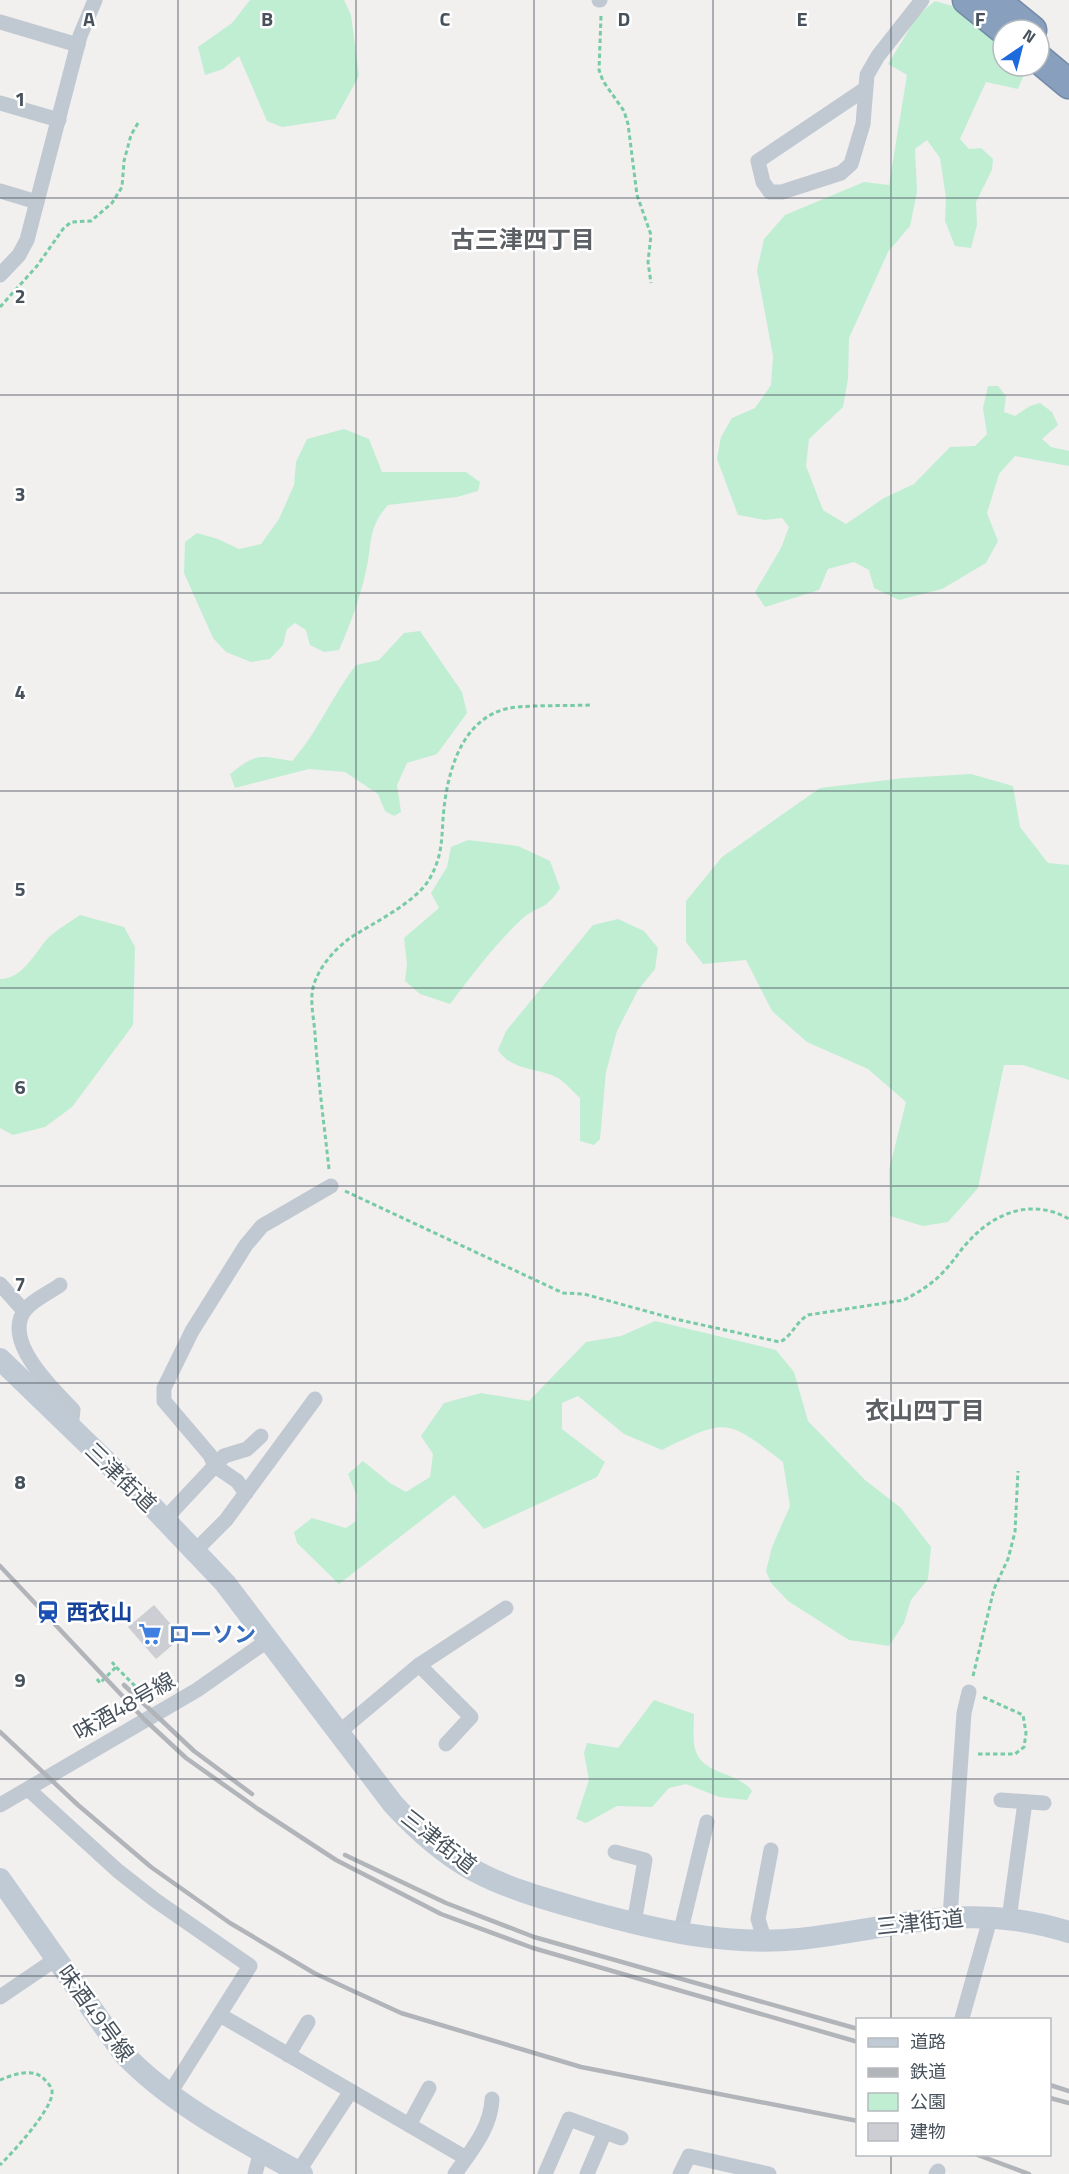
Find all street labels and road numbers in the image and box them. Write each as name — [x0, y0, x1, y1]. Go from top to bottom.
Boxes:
street label: 三津街道 — [78, 1434, 164, 1520]
street label: 味酒48号線 — [67, 1663, 181, 1749]
street label: 三津街道 — [394, 1801, 484, 1881]
street label: 三津街道 — [874, 1900, 966, 1944]
street label: 味酒49号線 — [49, 1957, 143, 2069]

